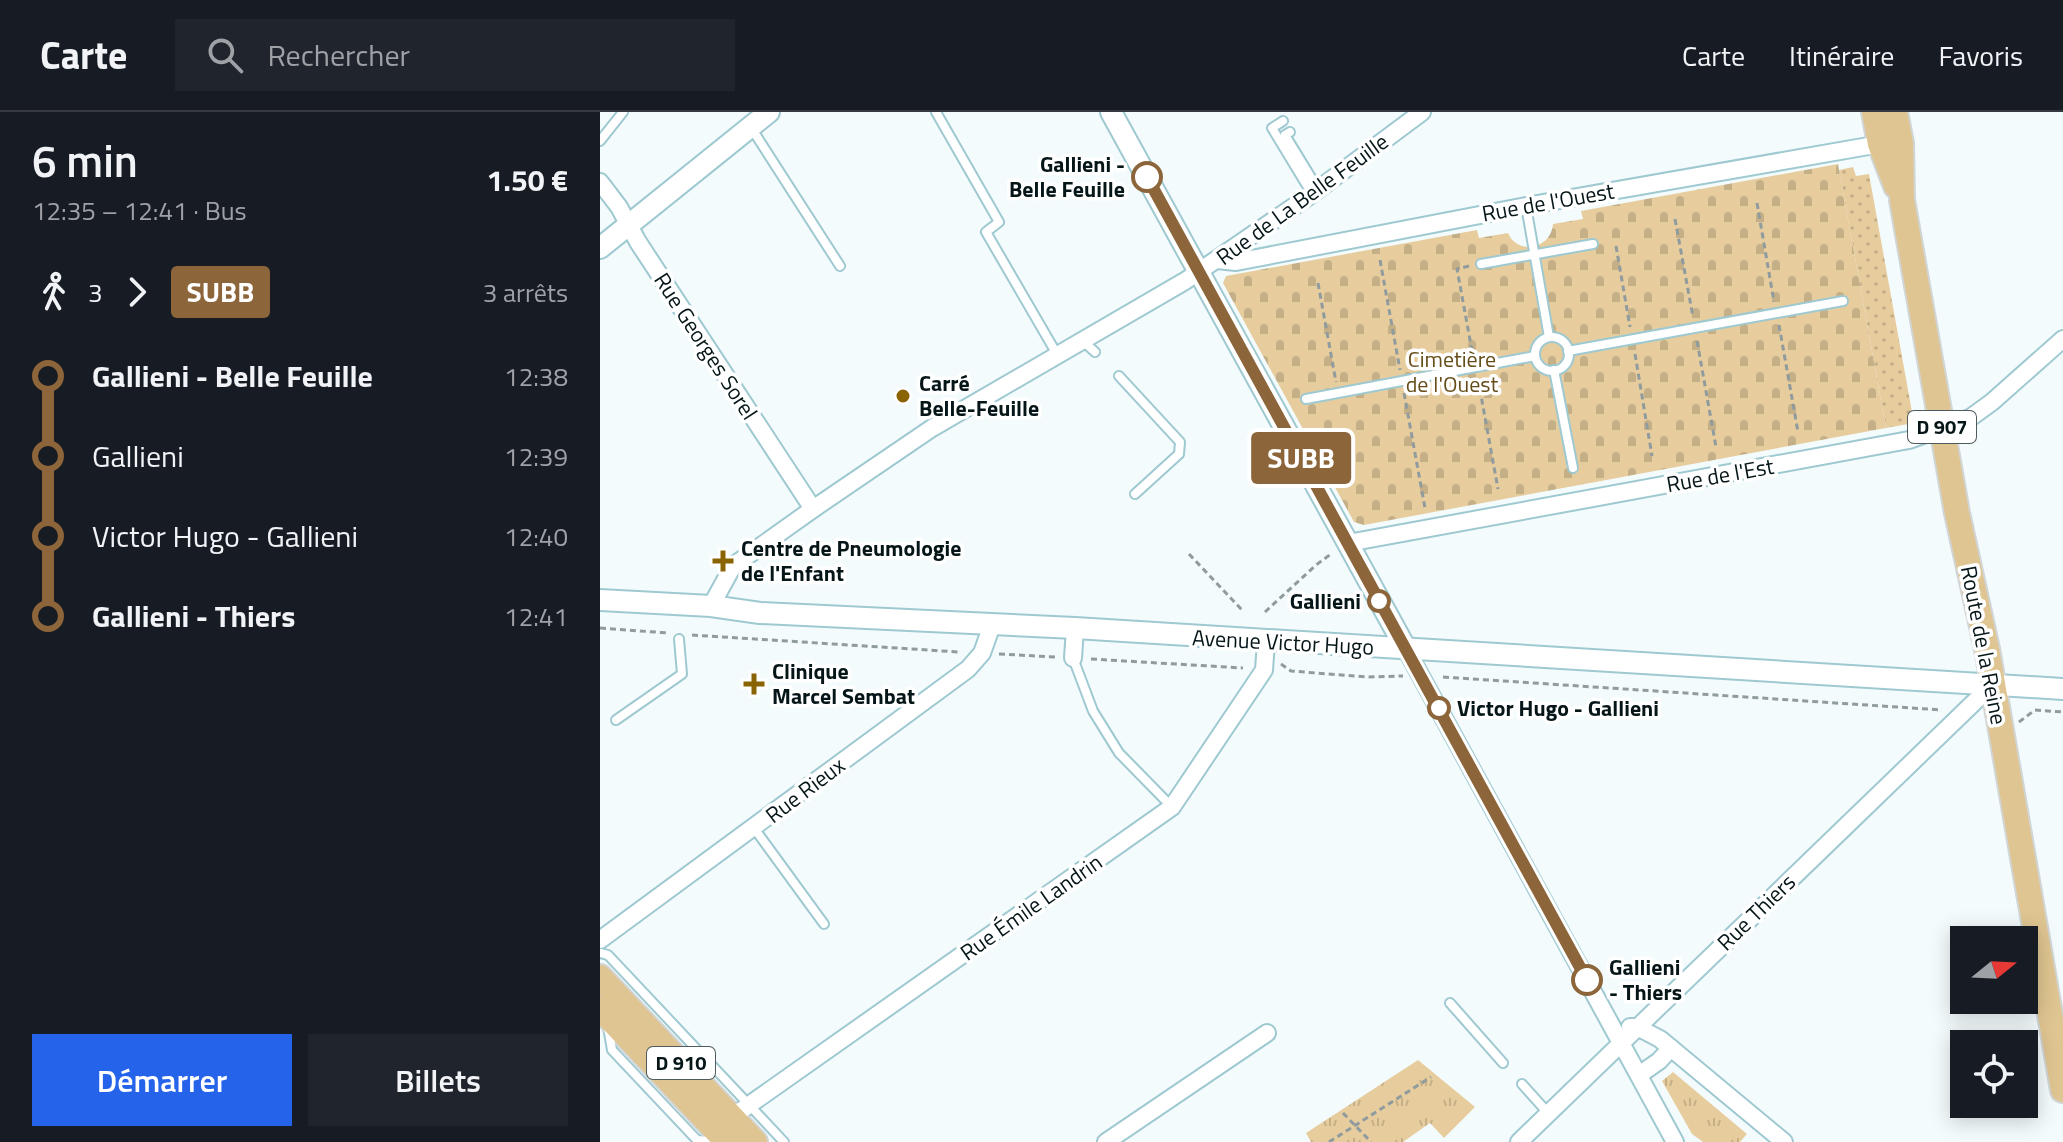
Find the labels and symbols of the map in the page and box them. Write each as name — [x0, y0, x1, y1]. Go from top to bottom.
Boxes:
street label: Rue de La Belle Feuille — [1209, 125, 1395, 273]
place label: Gallieni - Belle Feuille — [1009, 147, 1125, 206]
marker: Gallieni - Belle Feuille — [1132, 162, 1162, 192]
street label: Rue de l'Ouest — [1479, 174, 1617, 230]
street label: Rue Georges Sorel — [646, 266, 766, 426]
park label: Cimetière de l'Ouest — [1406, 342, 1499, 401]
place label: Carré Belle-Feuille — [919, 366, 1039, 425]
marker: Carré Belle-Feuille — [894, 387, 912, 405]
road number: D 907 — [1908, 411, 1976, 443]
line badge: SUBB — [1245, 432, 1357, 484]
street label: Rue de l'Est — [1664, 449, 1777, 501]
place label: Centre de Pneumologie de l'Enfant — [741, 531, 962, 590]
marker: Centre de Pneumologie de l'Enfant — [712, 550, 734, 572]
street label: Route de la Reine — [1952, 563, 2016, 727]
place label: Gallieni — [1290, 584, 1361, 618]
marker: Gallieni — [1368, 590, 1390, 612]
street label: Avenue Victor Hugo — [1191, 620, 1375, 664]
place label: Clinique Marcel Sembat — [772, 654, 915, 713]
marker: Clinique Marcel Sembat — [743, 673, 765, 695]
place label: Victor Hugo - Gallieni — [1457, 691, 1659, 725]
marker: Victor Hugo - Gallieni — [1428, 697, 1450, 719]
street label: Rue Rieux — [758, 749, 852, 831]
street label: Rue Émile Landrin — [953, 845, 1109, 969]
street label: Rue Thiers — [1709, 866, 1803, 958]
north arrow — [1950, 926, 2038, 1014]
place label: Gallieni - Thiers — [1609, 950, 1682, 1009]
marker: Gallieni - Thiers — [1572, 965, 1602, 995]
road number: D 910 — [647, 1047, 715, 1079]

